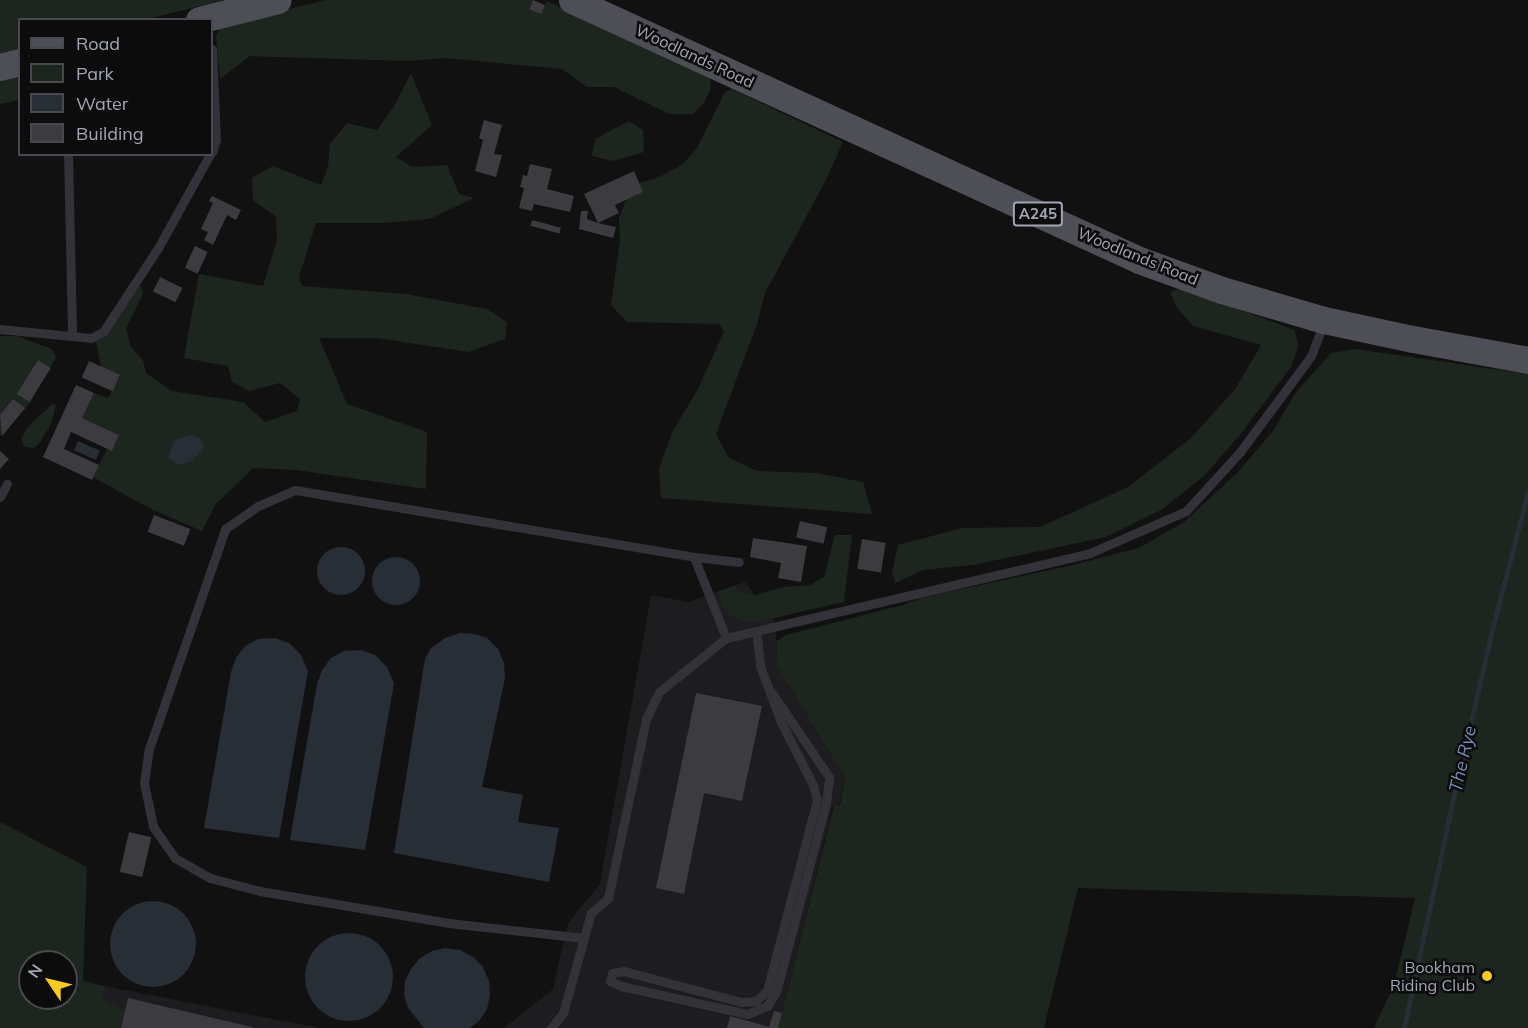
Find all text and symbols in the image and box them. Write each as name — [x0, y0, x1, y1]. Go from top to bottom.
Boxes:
legend — [18, 18, 213, 156]
street label: Woodlands Road — [633, 20, 757, 92]
text: Road — [76, 32, 120, 55]
text: Park — [76, 62, 114, 85]
text: Water — [76, 92, 128, 115]
text: Building — [76, 122, 144, 145]
road number: A245 — [1012, 202, 1064, 226]
street label: Woodlands Road — [1075, 223, 1201, 289]
water label: The Rye — [1445, 724, 1481, 794]
north arrow — [18, 950, 78, 1010]
place label: Bookham Riding Club — [1390, 957, 1475, 995]
text: N — [23, 960, 47, 982]
marker: Bookham Riding Club — [1480, 969, 1494, 983]

